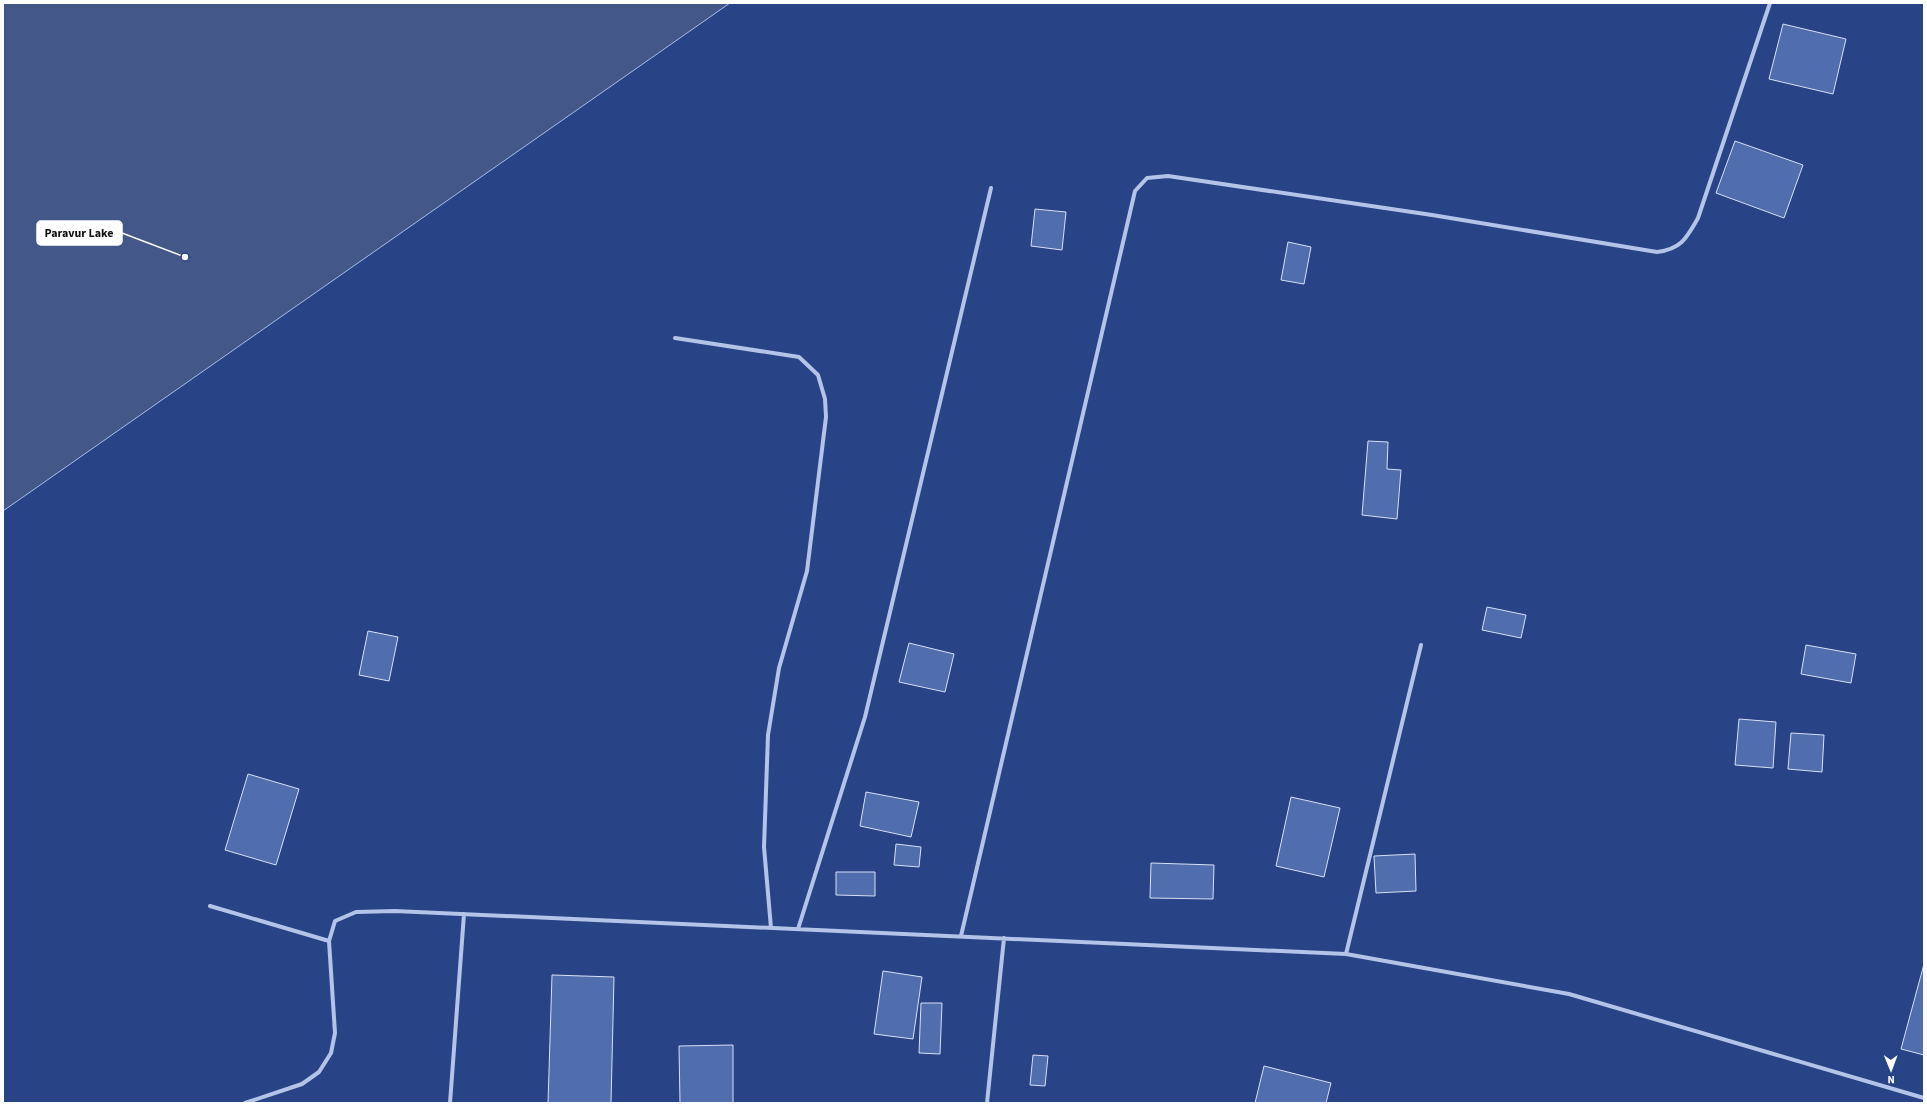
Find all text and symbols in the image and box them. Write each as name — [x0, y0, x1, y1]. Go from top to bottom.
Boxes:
callout: Paravur Lake — [37, 221, 122, 245]
text: Paravur Lake — [44, 225, 114, 242]
north arrow — [1871, 1050, 1911, 1090]
text: N — [1887, 1072, 1895, 1087]

